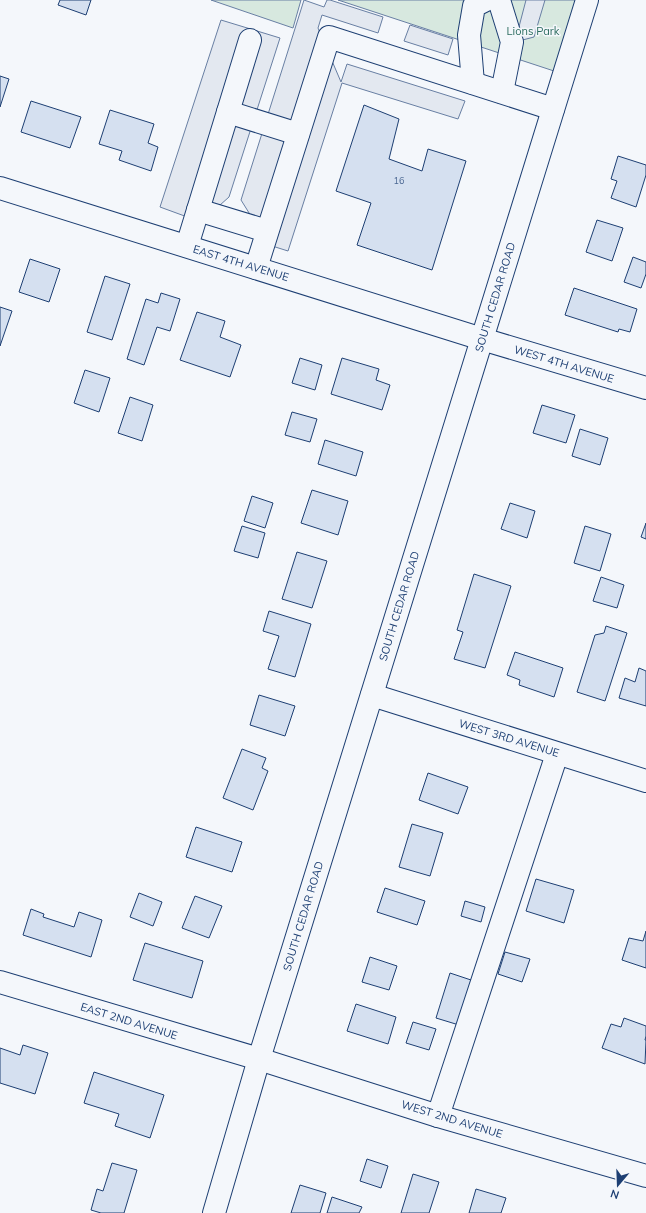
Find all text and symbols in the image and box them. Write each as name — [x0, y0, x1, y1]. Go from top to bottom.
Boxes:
park label: Lions Park — [507, 24, 560, 38]
house number: 16 — [394, 175, 404, 186]
street label: SOUTH CEDAR ROAD — [472, 240, 518, 354]
street label: EAST 4TH AVENUE — [191, 242, 291, 284]
street label: WEST 4TH AVENUE — [512, 342, 616, 386]
street label: SOUTH CEDAR ROAD — [376, 549, 422, 663]
street label: WEST 3RD AVENUE — [457, 716, 561, 760]
street label: SOUTH CEDAR ROAD — [280, 859, 326, 973]
street label: EAST 2ND AVENUE — [79, 1000, 179, 1042]
street label: WEST 2ND AVENUE — [400, 1097, 504, 1141]
north arrow — [598, 1165, 638, 1205]
text: N — [609, 1186, 621, 1202]

